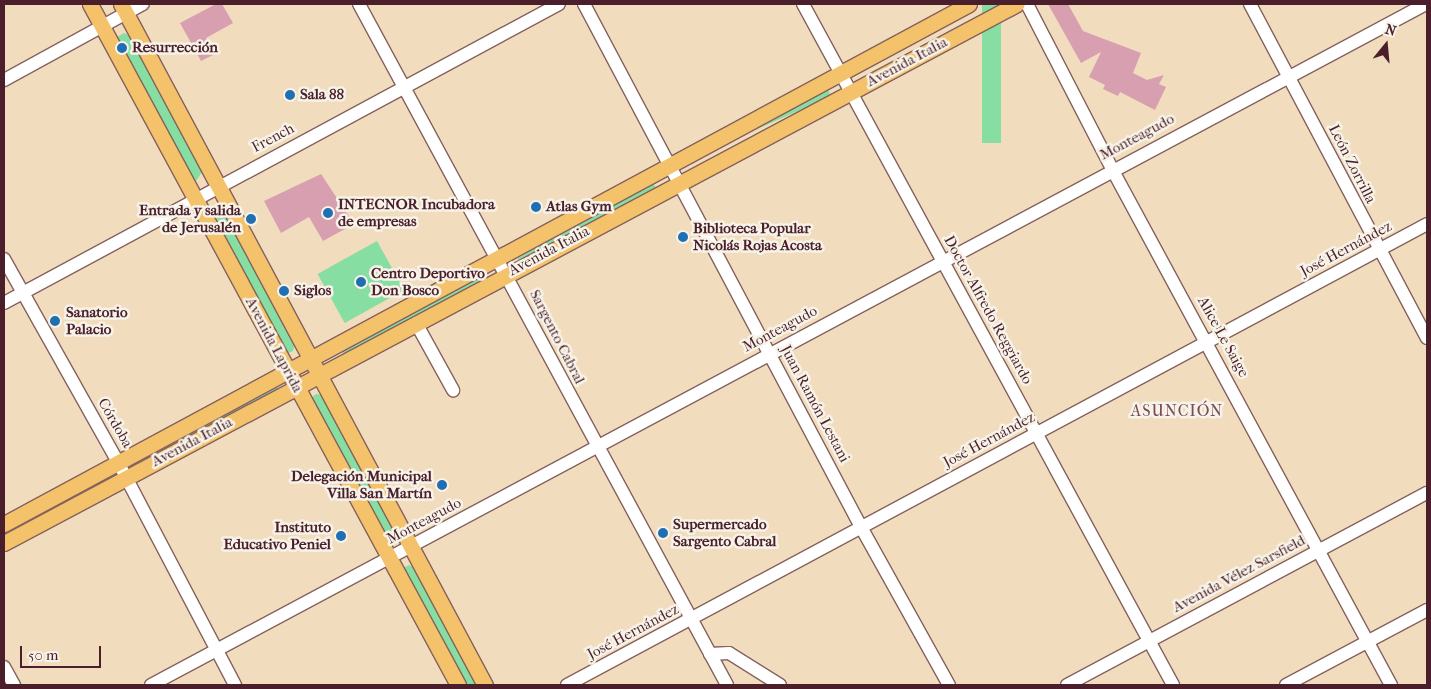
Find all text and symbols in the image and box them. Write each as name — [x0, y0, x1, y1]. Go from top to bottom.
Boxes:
north arrow — [1361, 20, 1411, 70]
text: N — [1383, 20, 1398, 40]
street label: Avenida Italia — [864, 33, 950, 91]
place label: Resurrección — [132, 39, 218, 57]
marker: Resurrección — [116, 42, 128, 54]
place label: Sala 88 — [300, 86, 344, 104]
marker: Sala 88 — [284, 89, 296, 101]
street label: Monteagudo — [1097, 110, 1177, 164]
street label: French — [249, 119, 297, 157]
street label: León Zorrilla — [1324, 122, 1380, 206]
place label: INTECNOR Incubadora de empresas — [338, 195, 495, 230]
place label: Atlas Gym — [546, 198, 612, 216]
place label: Entrada y salida de Jerusalén — [139, 201, 241, 236]
marker: Atlas Gym — [530, 201, 542, 213]
marker: INTECNOR Incubadora de empresas — [322, 207, 334, 219]
marker: Entrada y salida de Jerusalén — [245, 213, 257, 225]
street label: José Hernández — [1297, 217, 1395, 281]
place label: Biblioteca Popular Nicolás Rojas Acosta — [693, 219, 822, 254]
street label: Avenida Italia — [506, 222, 592, 280]
marker: Biblioteca Popular Nicolás Rojas Acosta — [677, 231, 689, 243]
street label: Doctor Alfredo Reggiardo — [940, 233, 1036, 387]
place label: Centro Deportivo Don Bosco — [371, 264, 485, 299]
marker: Centro Deportivo Don Bosco — [355, 276, 367, 288]
place label: Siglos — [294, 282, 331, 300]
marker: Siglos — [278, 285, 290, 297]
street label: Sargento Cabral — [525, 287, 589, 387]
street label: Alice Le Saige — [1193, 293, 1253, 381]
street label: Avenida Laprida — [241, 294, 307, 396]
street label: Monteagudo — [740, 302, 820, 356]
place label: Sanatorio Palacio — [66, 303, 127, 338]
marker: Sanatorio Palacio — [48, 314, 62, 328]
street label: Juan Ramón Lestani — [777, 342, 853, 466]
street label: Córdoba — [94, 395, 136, 451]
district label: ASUNCIÓN — [1130, 401, 1224, 421]
street label: José Hernández — [940, 408, 1038, 472]
street label: Avenida Italia — [149, 413, 235, 471]
place label: Delegación Municipal Villa San Martín — [291, 467, 432, 502]
marker: Delegación Municipal Villa San Martín — [436, 479, 448, 491]
street label: Monteagudo — [384, 494, 464, 548]
place label: Supermercado Sargento Cabral — [673, 515, 776, 550]
place label: Instituto Educativo Peniel — [224, 518, 331, 553]
marker: Supermercado Sargento Cabral — [657, 527, 669, 539]
marker: Instituto Educativo Peniel — [335, 530, 347, 542]
street label: Avenida Vélez Sarsfield — [1170, 531, 1308, 617]
street label: José Hernández — [584, 600, 682, 664]
scale bar — [22, 636, 104, 668]
text: 50 m — [28, 646, 58, 664]

